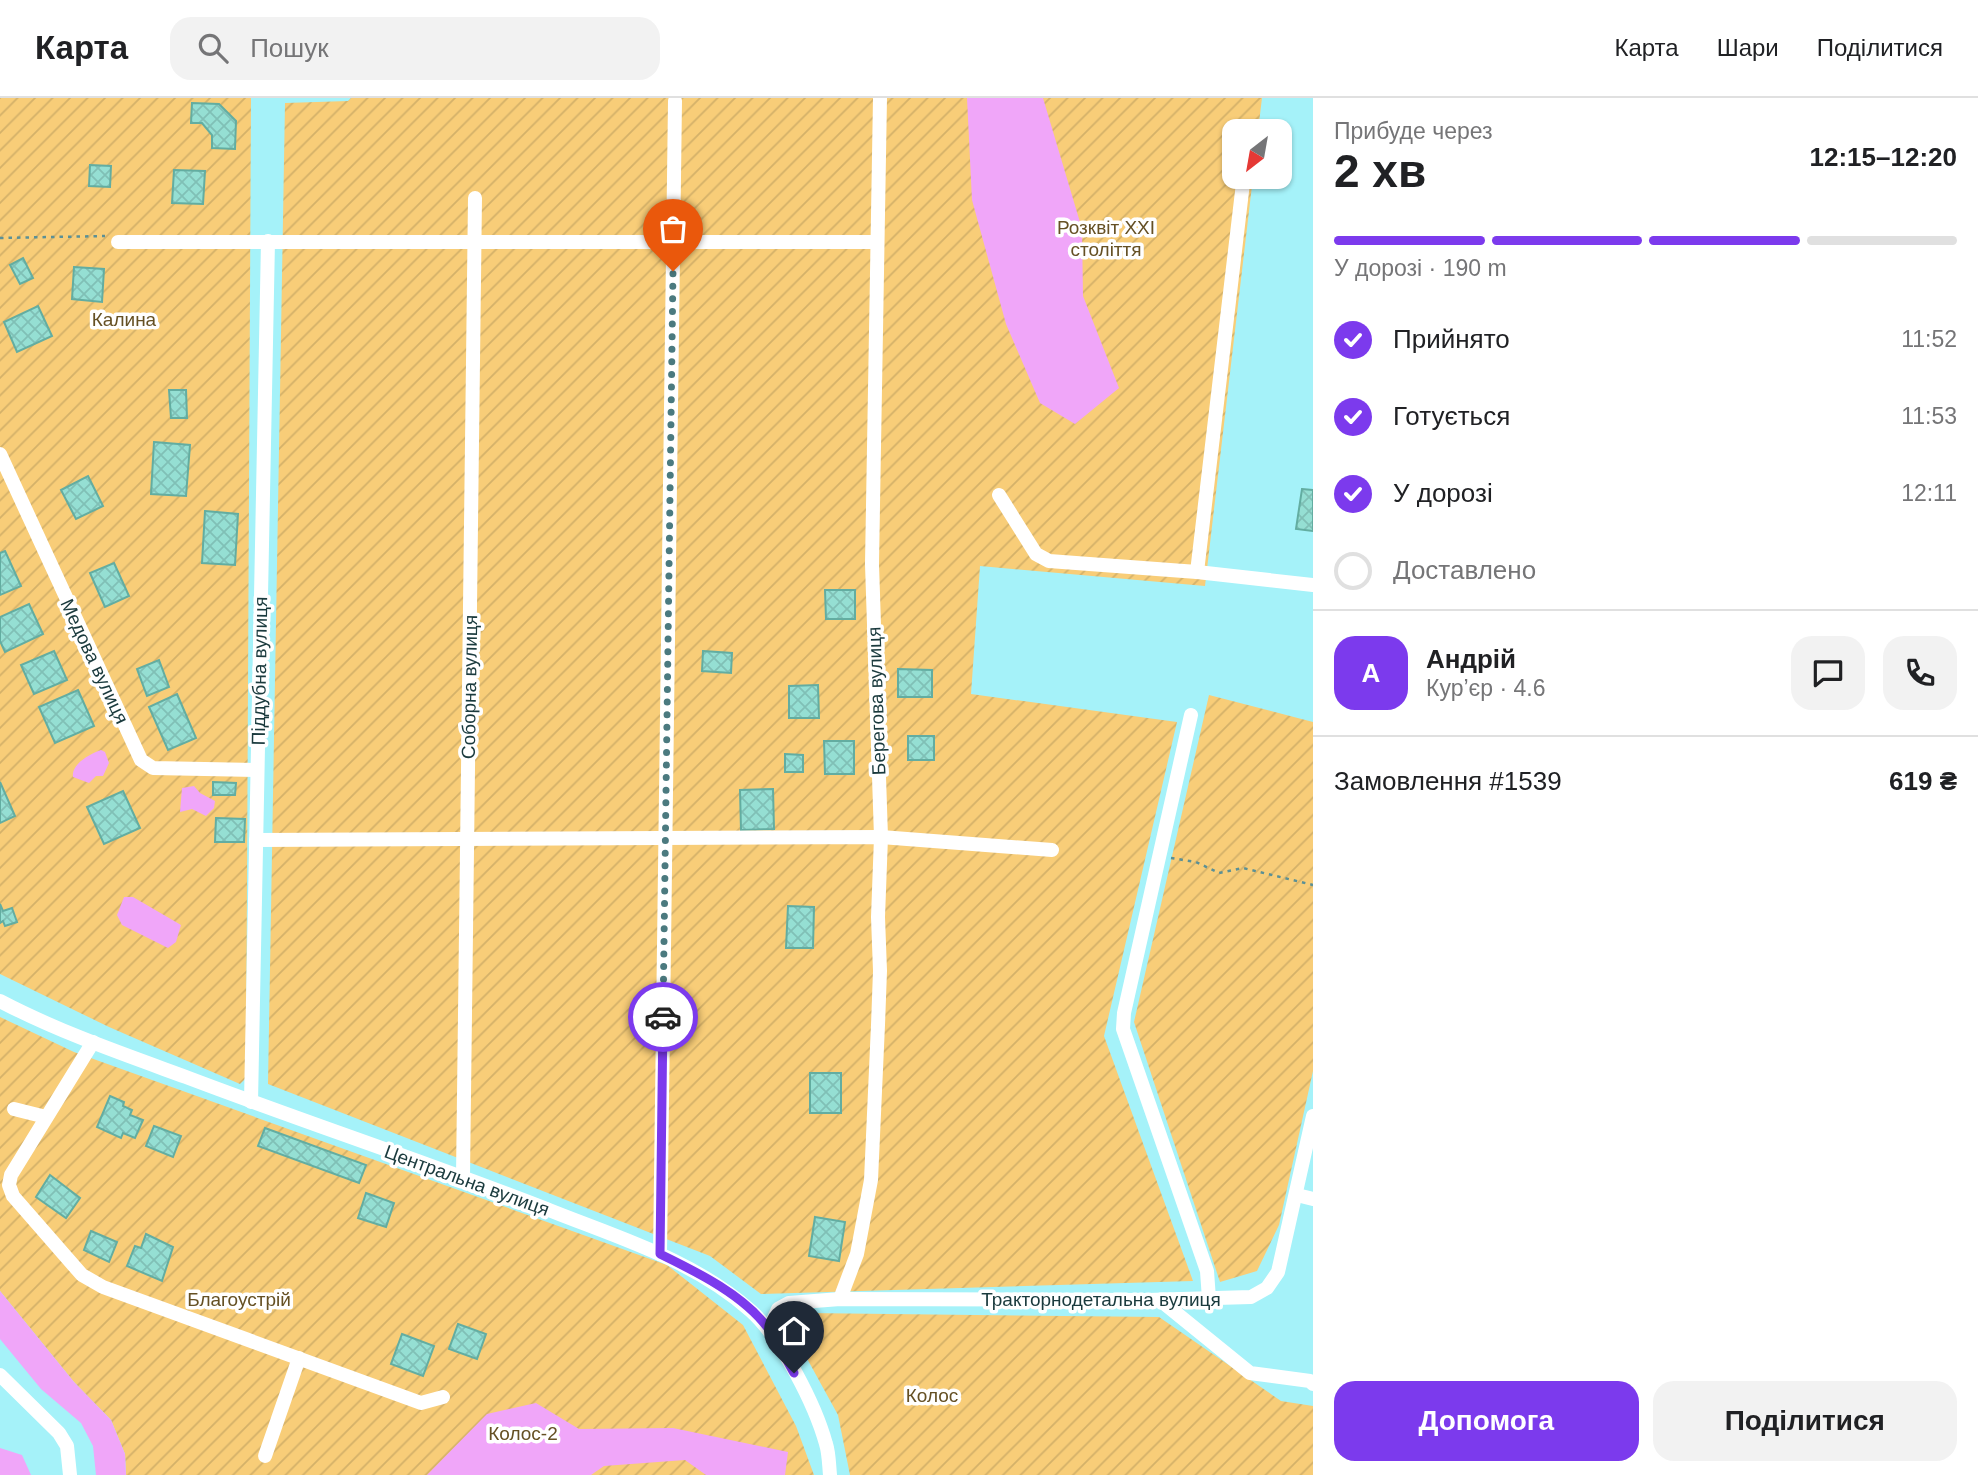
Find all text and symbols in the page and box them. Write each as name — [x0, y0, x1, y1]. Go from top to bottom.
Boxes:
search box — [170, 17, 660, 80]
text: Карта — [35, 29, 128, 66]
icon: search — [194, 29, 232, 67]
text: Пошук — [250, 33, 329, 63]
text: Карта — [1614, 34, 1679, 61]
text: Шари — [1717, 34, 1779, 61]
text: Поділитися — [1817, 34, 1943, 61]
text: Прибуде через — [1334, 118, 1493, 144]
north arrow — [1222, 119, 1292, 189]
map controls — [1222, 119, 1292, 189]
text: 12:15–12:20 — [1810, 142, 1957, 172]
text: 2 хв — [1334, 145, 1426, 197]
pin — [643, 199, 703, 271]
icon: bag — [654, 210, 692, 248]
park label: Розквіт XXI століття — [1057, 217, 1155, 260]
text: У дорозі · 190 m — [1334, 255, 1507, 281]
park label: Калина — [92, 309, 157, 330]
icon: check — [1334, 321, 1372, 359]
text: Прийнято — [1393, 324, 1510, 354]
text: 11:52 — [1901, 326, 1957, 352]
icon: check — [1334, 398, 1372, 436]
text: Готується — [1393, 401, 1510, 431]
text: 11:53 — [1901, 403, 1957, 429]
icon: check — [1334, 475, 1372, 513]
text: У дорозі — [1393, 478, 1493, 508]
text: 12:11 — [1901, 480, 1957, 506]
text: Доставлено — [1393, 555, 1536, 585]
street label: Медова вулиця — [56, 596, 133, 727]
street label: Піддубна вулиця — [248, 597, 271, 745]
street label: Соборна вулиця — [458, 615, 481, 759]
street label: Берегова вулиця — [863, 626, 890, 776]
button: chat — [1791, 636, 1865, 710]
button: phone — [1883, 636, 1957, 710]
text: Андрій — [1426, 644, 1516, 674]
text: А — [1362, 658, 1380, 688]
text: Кур’єр · 4.6 — [1426, 675, 1545, 701]
text: Замовлення #1539 — [1334, 766, 1562, 796]
text: 619 ₴ — [1889, 766, 1957, 796]
courier — [628, 982, 698, 1052]
icon: car — [644, 998, 682, 1036]
street label: Центральна вулиця — [382, 1141, 552, 1220]
park label: Благоустрій — [187, 1289, 291, 1310]
street label: Тракторнодетальна вулиця — [981, 1289, 1221, 1310]
pin — [764, 1301, 824, 1373]
icon: home — [775, 1312, 813, 1350]
button: Допомога — [1334, 1381, 1639, 1461]
button: Поділитися — [1653, 1381, 1957, 1461]
park label: Колос — [906, 1385, 958, 1406]
park label: Колос-2 — [488, 1423, 558, 1444]

